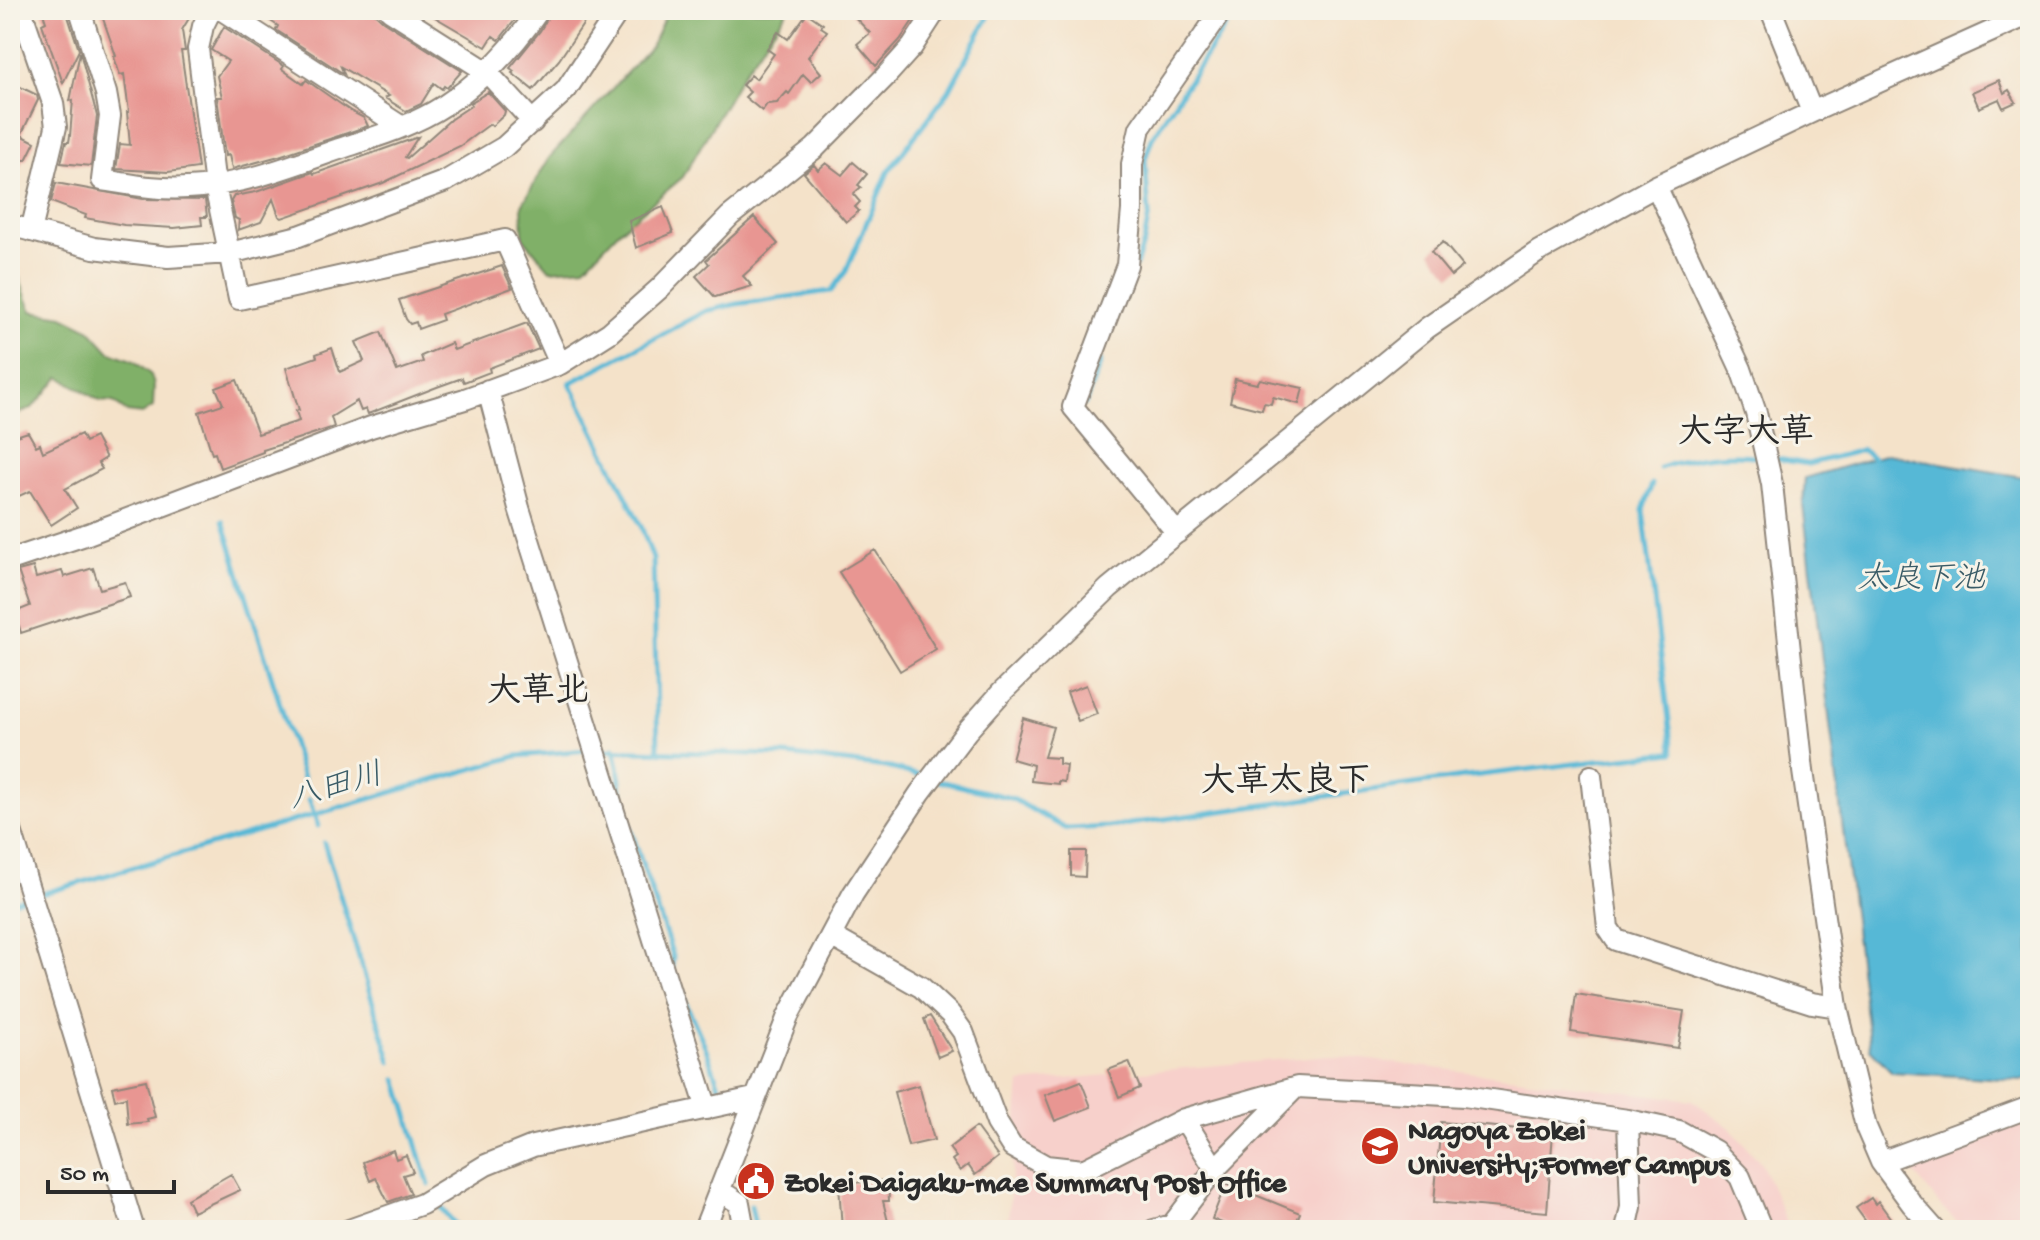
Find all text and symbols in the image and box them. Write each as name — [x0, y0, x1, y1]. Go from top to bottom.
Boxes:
district label: 大字大草 — [1678, 413, 1814, 455]
water label: 太良下池 — [1857, 561, 1986, 600]
district label: 大草北 — [487, 672, 589, 714]
water label: 八田川 — [285, 757, 388, 820]
district label: 大草太良下 — [1201, 761, 1371, 804]
place label: Nagoya Zokei University;Former Campus — [1408, 1116, 1732, 1185]
school or university icon: Nagoya Zokei University;Former Campus — [1359, 1125, 1401, 1167]
scale bar — [48, 1144, 174, 1194]
public building icon: Zokei Daigaku-mae Summary Post Office — [735, 1160, 777, 1202]
text: 50 m — [60, 1161, 109, 1190]
place label: Zokei Daigaku-mae Summary Post Office — [784, 1168, 1288, 1203]

